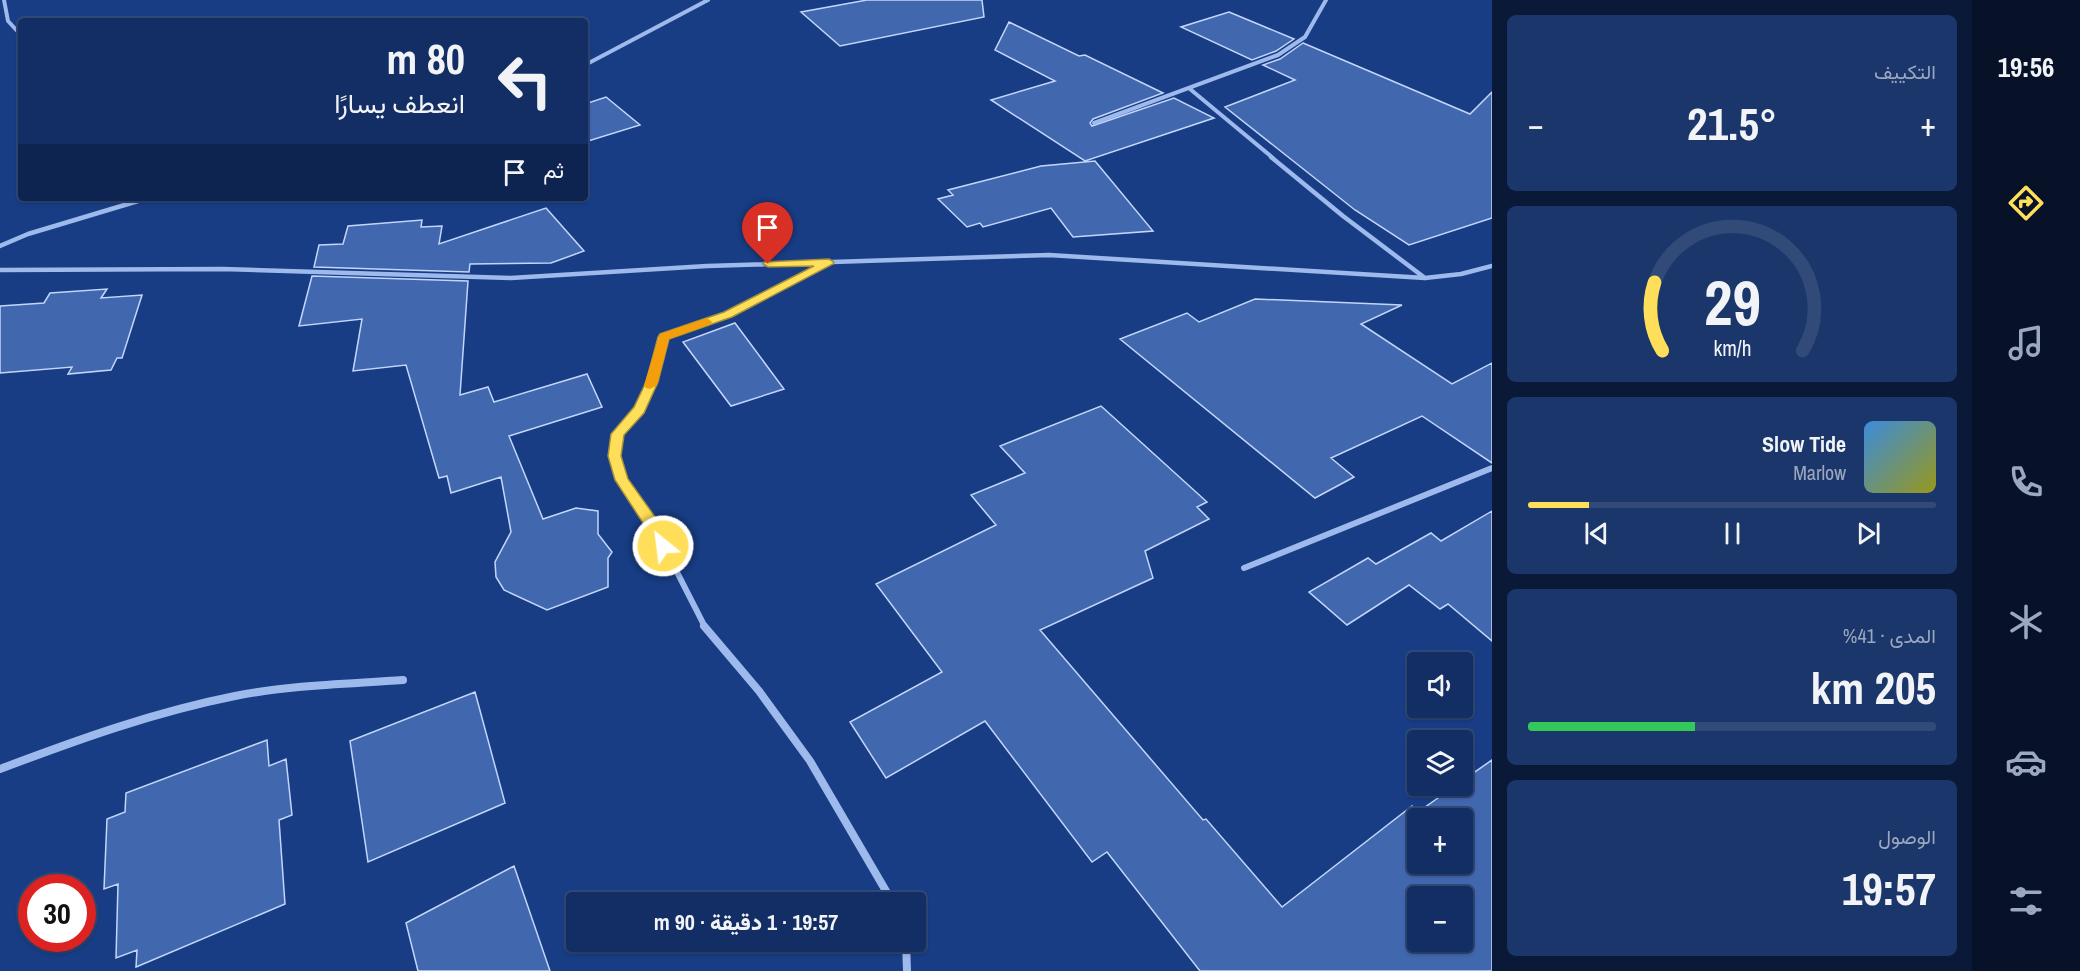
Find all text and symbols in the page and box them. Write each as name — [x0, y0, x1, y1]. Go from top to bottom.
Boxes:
text: 80 m — [386, 31, 465, 87]
icon: left — [486, 42, 564, 120]
text: 19:56 — [1998, 49, 2054, 85]
text: التكييف — [1874, 58, 1936, 85]
text: انعطف يسارًا — [334, 85, 465, 121]
text: 21.5° — [1687, 93, 1777, 154]
text: − — [1528, 102, 1544, 146]
text: + — [1920, 102, 1936, 146]
text: ثم — [543, 155, 564, 185]
icon: arrive — [498, 156, 531, 189]
icon: directions — [2005, 182, 2047, 224]
pin — [742, 202, 793, 264]
icon: arrive — [751, 211, 784, 244]
text: 29 — [1704, 260, 1760, 344]
icon: music — [2005, 322, 2047, 364]
text: km/h — [1713, 335, 1751, 364]
text: Slow Tide — [1762, 429, 1846, 459]
text: Marlow — [1793, 459, 1846, 486]
icon: phone — [2005, 461, 2047, 503]
position arrow — [631, 514, 695, 578]
icon: previous — [1580, 517, 1613, 550]
icon: pause — [1716, 517, 1749, 550]
icon: next — [1852, 517, 1885, 550]
icon: climate — [2005, 601, 2047, 643]
text: المدى · 41% — [1843, 622, 1936, 649]
map controls — [1407, 652, 1473, 952]
button: sound — [1407, 652, 1473, 718]
text: 205 km — [1811, 657, 1936, 718]
button: layers — [1407, 730, 1473, 796]
icon: car — [2005, 741, 2047, 783]
button: + — [1407, 808, 1473, 874]
text: الوصول — [1878, 823, 1936, 850]
text: 19:57 — [1842, 858, 1936, 919]
speed limit sign: 30 — [18, 874, 96, 952]
icon: filters — [2005, 880, 2047, 922]
button: − — [1407, 886, 1473, 952]
text: 19:57 · 1 دقيقة · 90 m — [654, 907, 838, 937]

